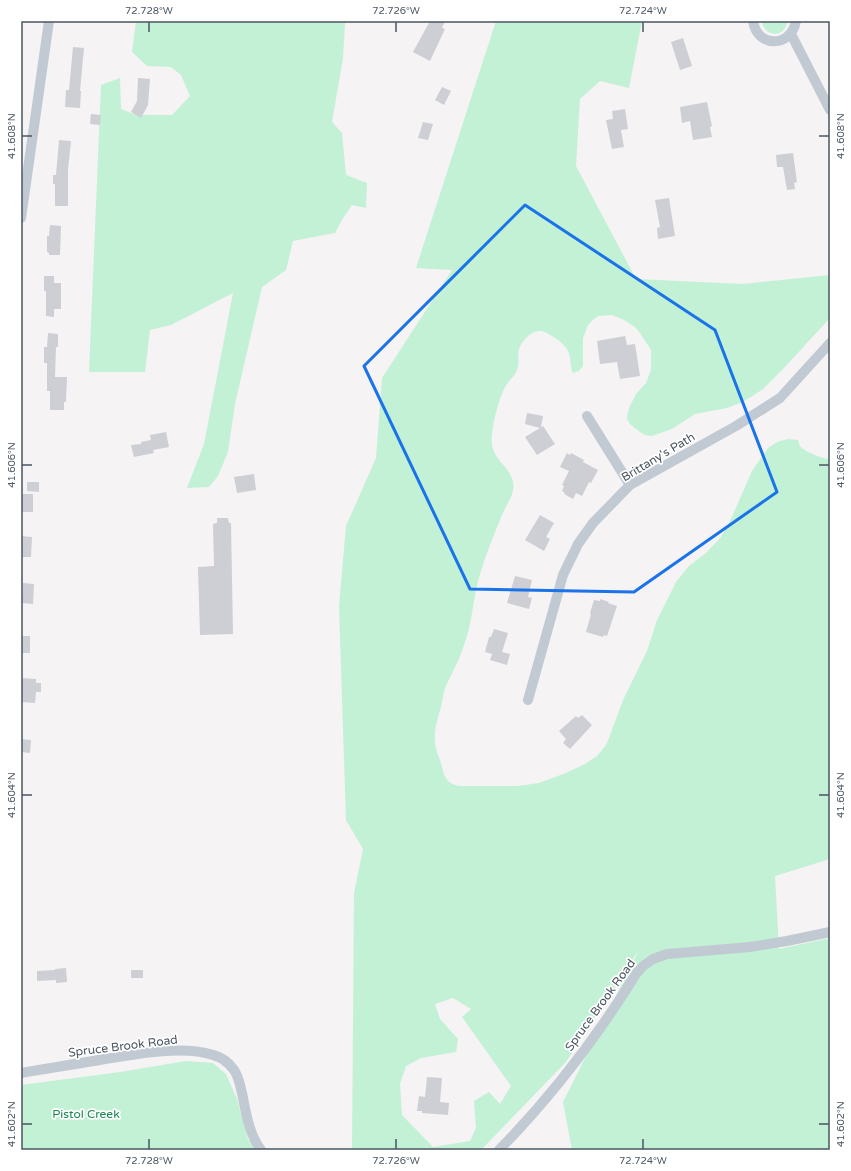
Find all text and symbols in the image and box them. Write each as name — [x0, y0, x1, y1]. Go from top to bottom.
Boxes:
text: 72.728°W — [125, 5, 173, 17]
text: 72.726°W — [372, 5, 420, 17]
text: 72.724°W — [619, 5, 667, 17]
text: 41.608°N — [6, 113, 18, 159]
text: 41.608°N — [835, 113, 847, 159]
street label: Brittany's Path — [619, 430, 697, 484]
text: 41.606°N — [6, 442, 18, 488]
text: 41.606°N — [835, 442, 847, 488]
text: 41.604°N — [6, 772, 18, 818]
text: 41.604°N — [835, 772, 847, 818]
street label: Spruce Brook Road — [562, 956, 638, 1054]
street label: Spruce Brook Road — [68, 1032, 178, 1060]
text: 41.602°N — [6, 1101, 18, 1147]
text: 41.602°N — [835, 1101, 847, 1147]
park label: Pistol Creek — [52, 1107, 120, 1121]
text: 72.728°W — [125, 1155, 173, 1167]
text: 72.726°W — [372, 1155, 420, 1167]
text: 72.724°W — [619, 1155, 667, 1167]

